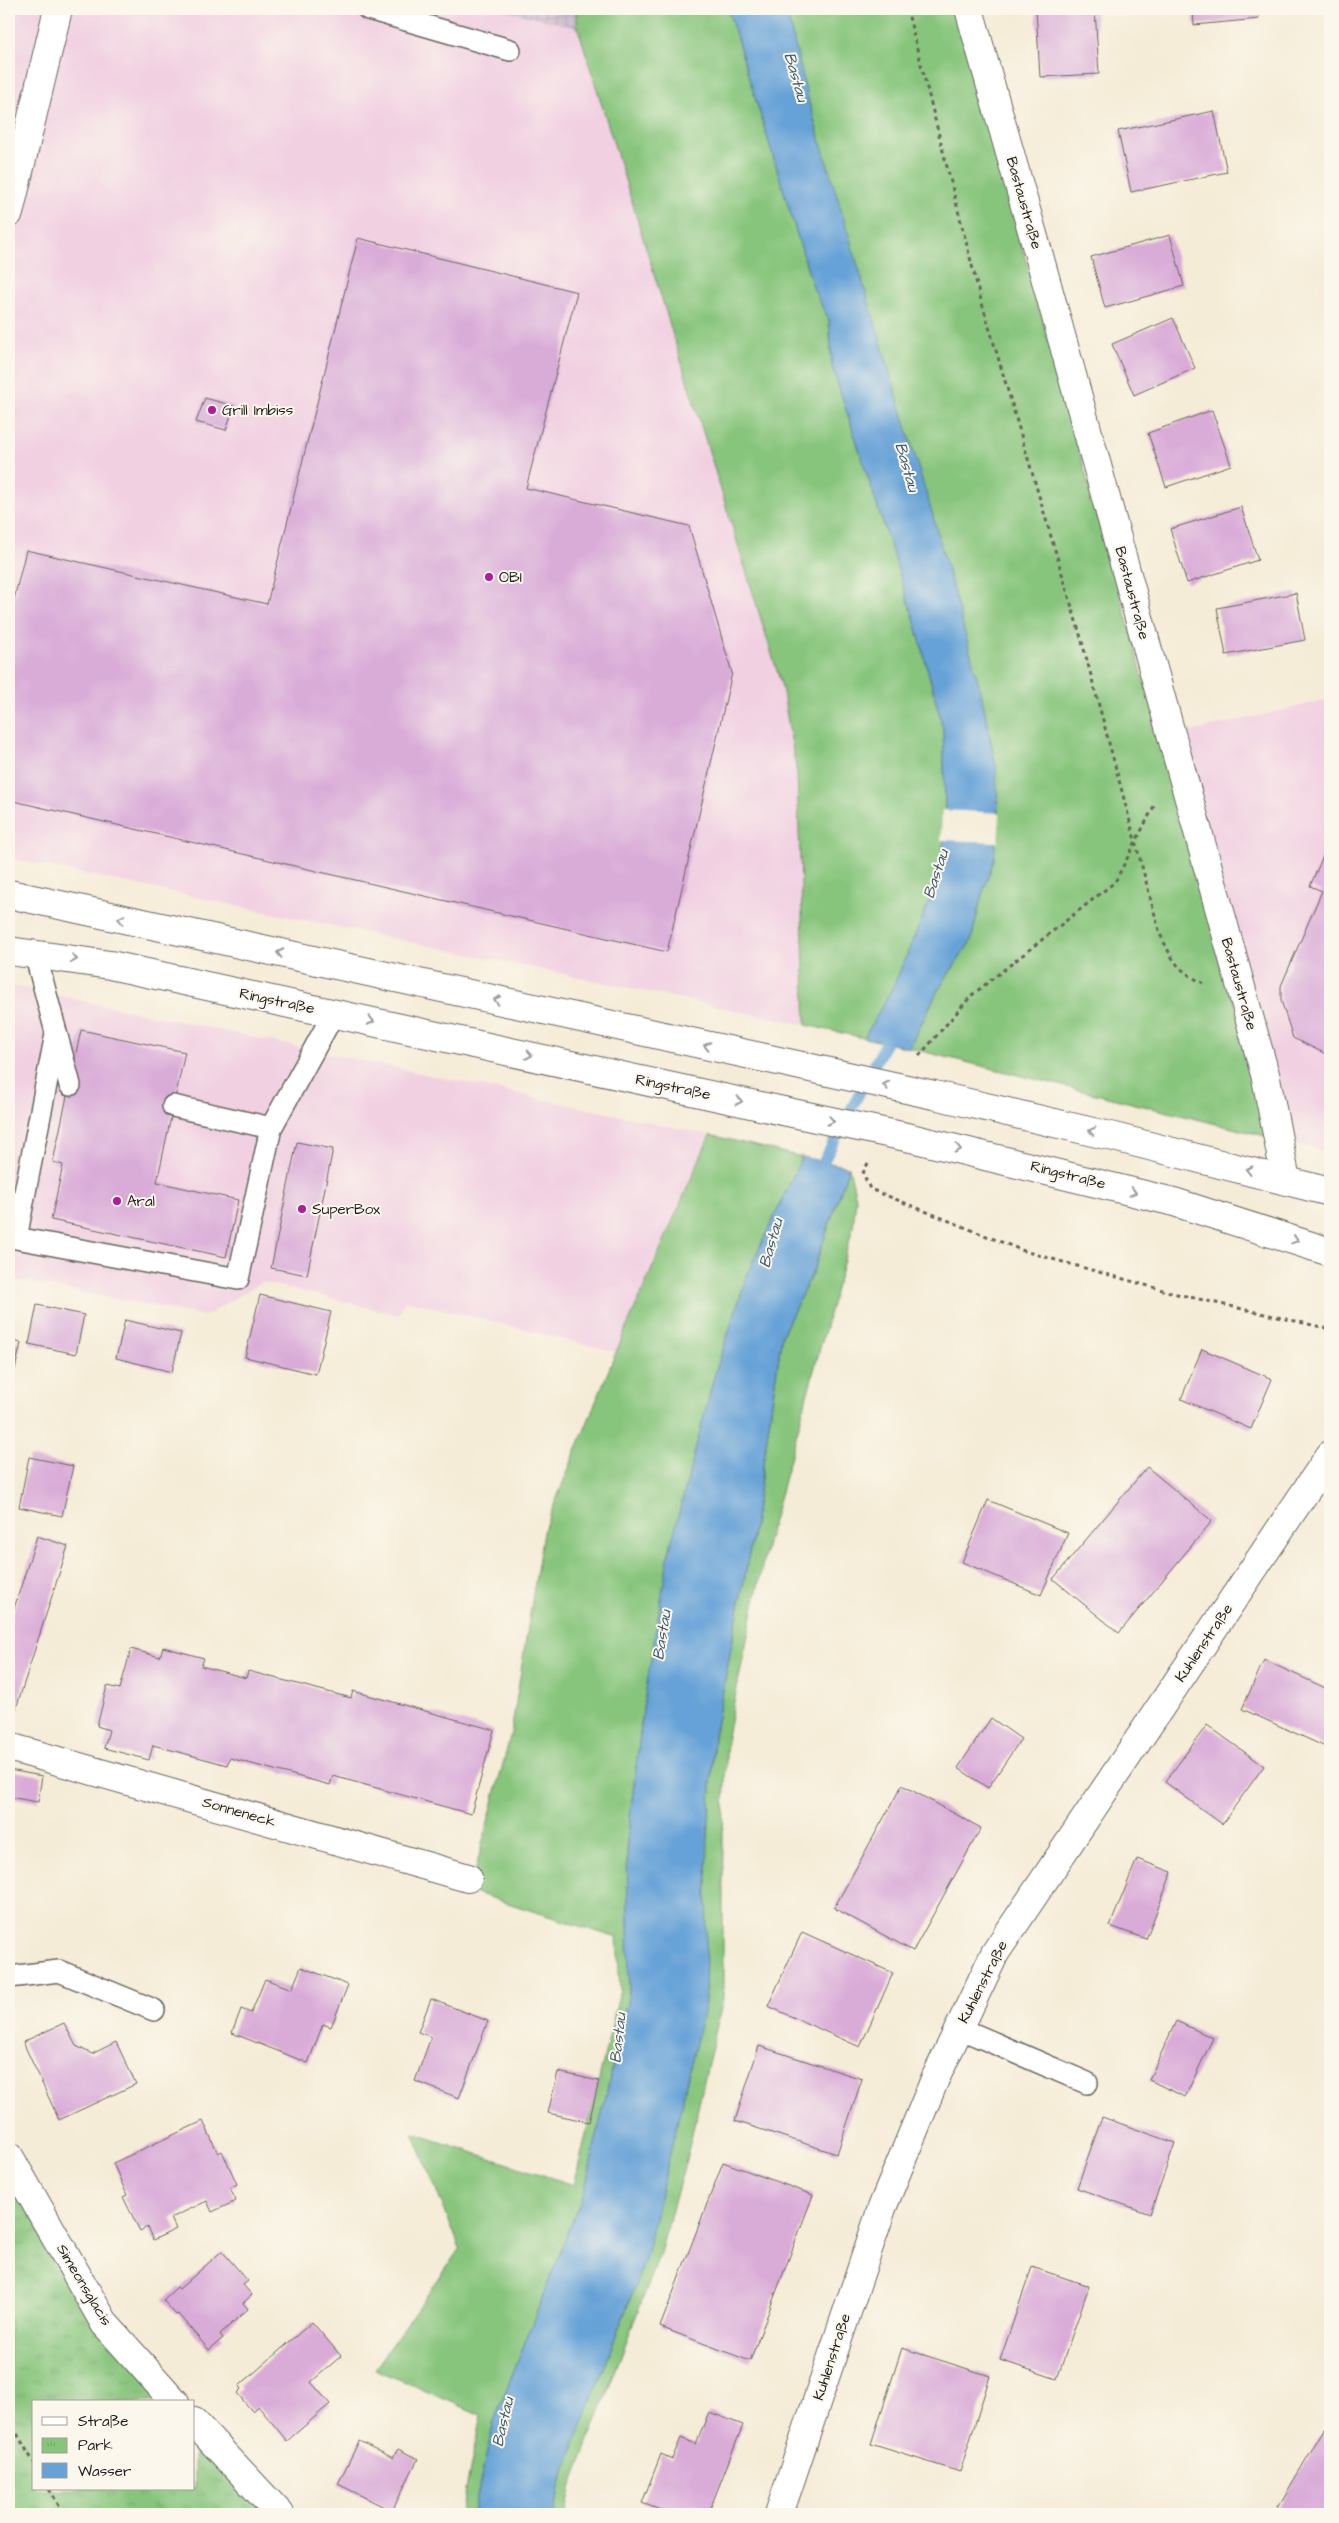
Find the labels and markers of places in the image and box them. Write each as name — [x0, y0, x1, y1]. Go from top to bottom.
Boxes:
place label: Grill Imbiss — [222, 400, 294, 421]
marker: Grill Imbiss — [206, 404, 218, 416]
place label: OBI — [499, 567, 522, 588]
marker: OBI — [483, 571, 495, 583]
place label: Aral — [127, 1191, 155, 1212]
marker: Aral — [111, 1195, 123, 1207]
place label: SuperBox — [312, 1199, 381, 1220]
marker: SuperBox — [296, 1203, 308, 1215]

